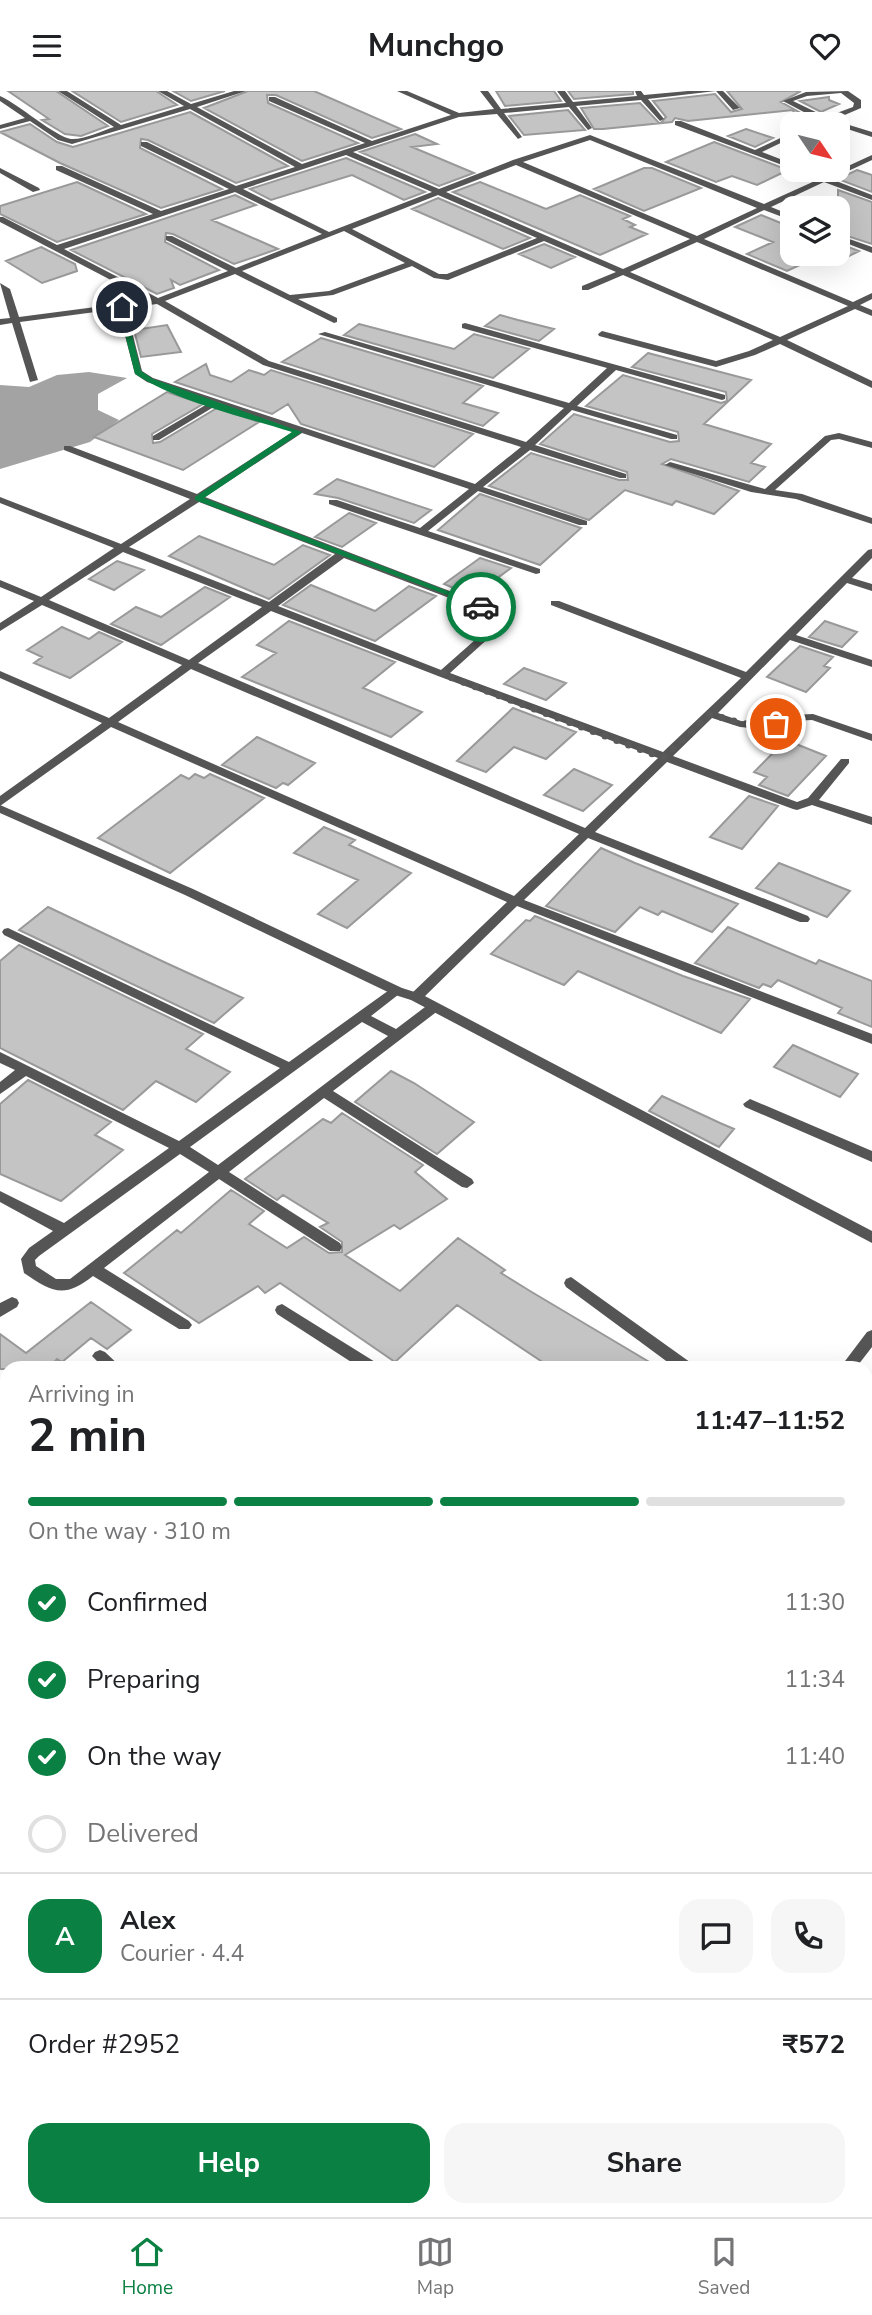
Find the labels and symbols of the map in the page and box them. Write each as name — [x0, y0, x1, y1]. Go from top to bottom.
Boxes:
north arrow — [780, 112, 850, 182]
pin — [92, 277, 152, 337]
courier — [446, 572, 516, 642]
pin — [746, 694, 806, 754]

